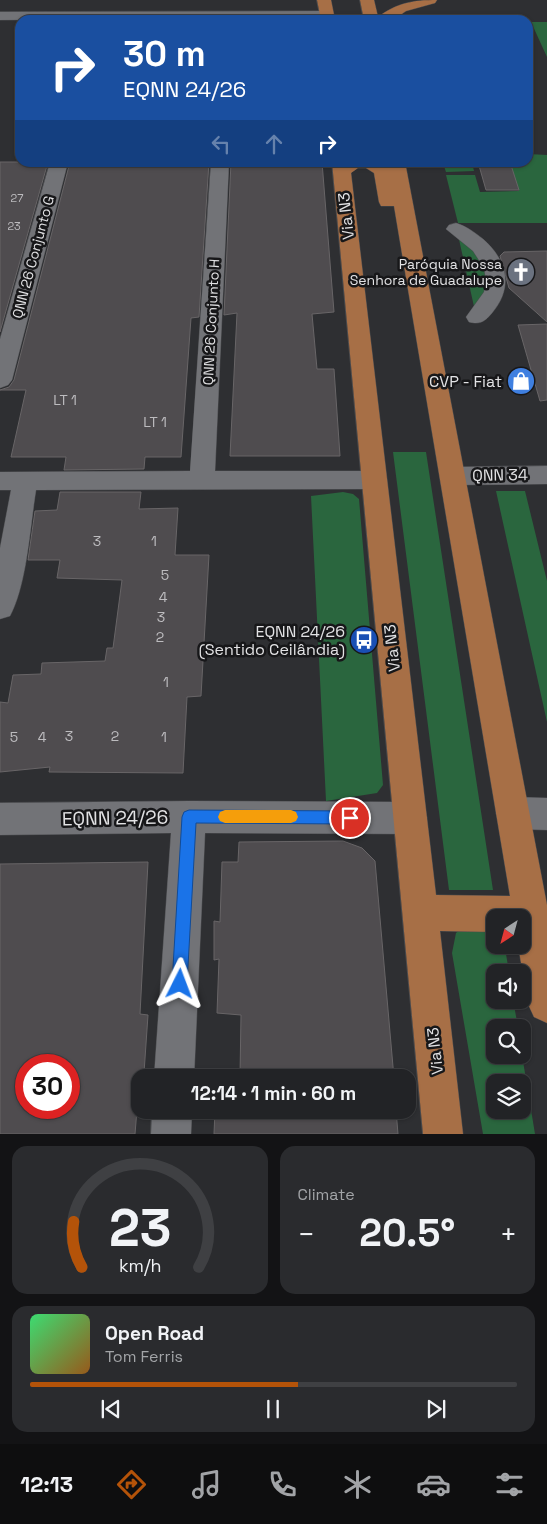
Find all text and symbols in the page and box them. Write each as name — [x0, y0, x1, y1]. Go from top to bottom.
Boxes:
text: 30 m — [123, 32, 206, 76]
icon: right — [40, 35, 105, 100]
text: EQNN 24/26 — [123, 75, 246, 103]
icon: left — [207, 130, 235, 158]
icon: ahead — [260, 130, 288, 158]
icon: right — [313, 130, 341, 158]
house number: 27 — [11, 191, 23, 205]
street label: Via N3 — [333, 191, 359, 241]
street label: QNN 26 Conjunto G — [8, 194, 58, 320]
house number: 23 — [7, 219, 21, 233]
place label: Paróquia Nossa Senhora de Guadalupe — [350, 255, 502, 289]
church icon: Paróquia Nossa Senhora de Guadalupe — [506, 257, 536, 287]
street label: QNN 26 Conjunto H — [199, 258, 223, 386]
shop icon: CVP - Fiat — [506, 366, 536, 396]
place label: CVP - Fiat — [429, 371, 502, 392]
house number: LT 1 — [53, 391, 77, 409]
house number: LT 1 — [143, 413, 167, 431]
street label: QNN 34 — [472, 464, 528, 486]
house number: 3 — [93, 532, 101, 550]
house number: 1 — [151, 532, 157, 550]
house number: 5 — [161, 566, 169, 584]
house number: 4 — [159, 588, 168, 606]
house number: 3 — [157, 608, 165, 626]
place label: EQNN 24/26 (Sentido Ceilândia) — [199, 621, 345, 660]
street label: Via N3 — [379, 623, 405, 673]
bus stop icon: EQNN 24/26 (Sentido Ceilândia) — [349, 625, 379, 655]
house number: 2 — [156, 628, 164, 646]
house number: 1 — [163, 673, 169, 691]
house number: 3 — [65, 727, 73, 745]
house number: 2 — [111, 727, 119, 745]
house number: 5 — [10, 728, 18, 746]
house number: 4 — [38, 728, 47, 746]
house number: 1 — [161, 728, 167, 746]
pin — [329, 797, 371, 839]
icon: arrive — [336, 804, 364, 832]
street label: EQNN 24/26 — [62, 805, 168, 831]
north arrow — [486, 909, 531, 954]
map controls — [486, 909, 531, 1119]
position arrow — [153, 957, 205, 1009]
button: sound — [486, 964, 531, 1009]
button: search — [486, 1019, 531, 1064]
street label: Via N3 — [422, 1026, 448, 1076]
speed limit sign: 30 — [15, 1054, 80, 1119]
button: layers — [486, 1074, 531, 1119]
text: 12:14 · 1 min · 60 m — [191, 1081, 356, 1106]
text: Climate — [298, 1184, 355, 1205]
text: 23 — [108, 1195, 171, 1261]
text: 20.5° — [359, 1209, 455, 1257]
text: − — [298, 1216, 315, 1252]
text: + — [500, 1216, 517, 1252]
text: km/h — [118, 1254, 161, 1277]
text: Open Road — [105, 1321, 204, 1346]
text: Tom Ferris — [105, 1346, 183, 1367]
icon: previous — [97, 1395, 125, 1423]
icon: pause — [259, 1395, 287, 1423]
icon: next — [422, 1395, 450, 1423]
icon: directions — [114, 1467, 149, 1502]
icon: music — [189, 1467, 224, 1502]
icon: phone — [265, 1467, 300, 1502]
icon: climate — [340, 1467, 375, 1502]
icon: car — [416, 1467, 451, 1502]
icon: filters — [492, 1467, 527, 1502]
text: 12:13 — [20, 1470, 73, 1498]

